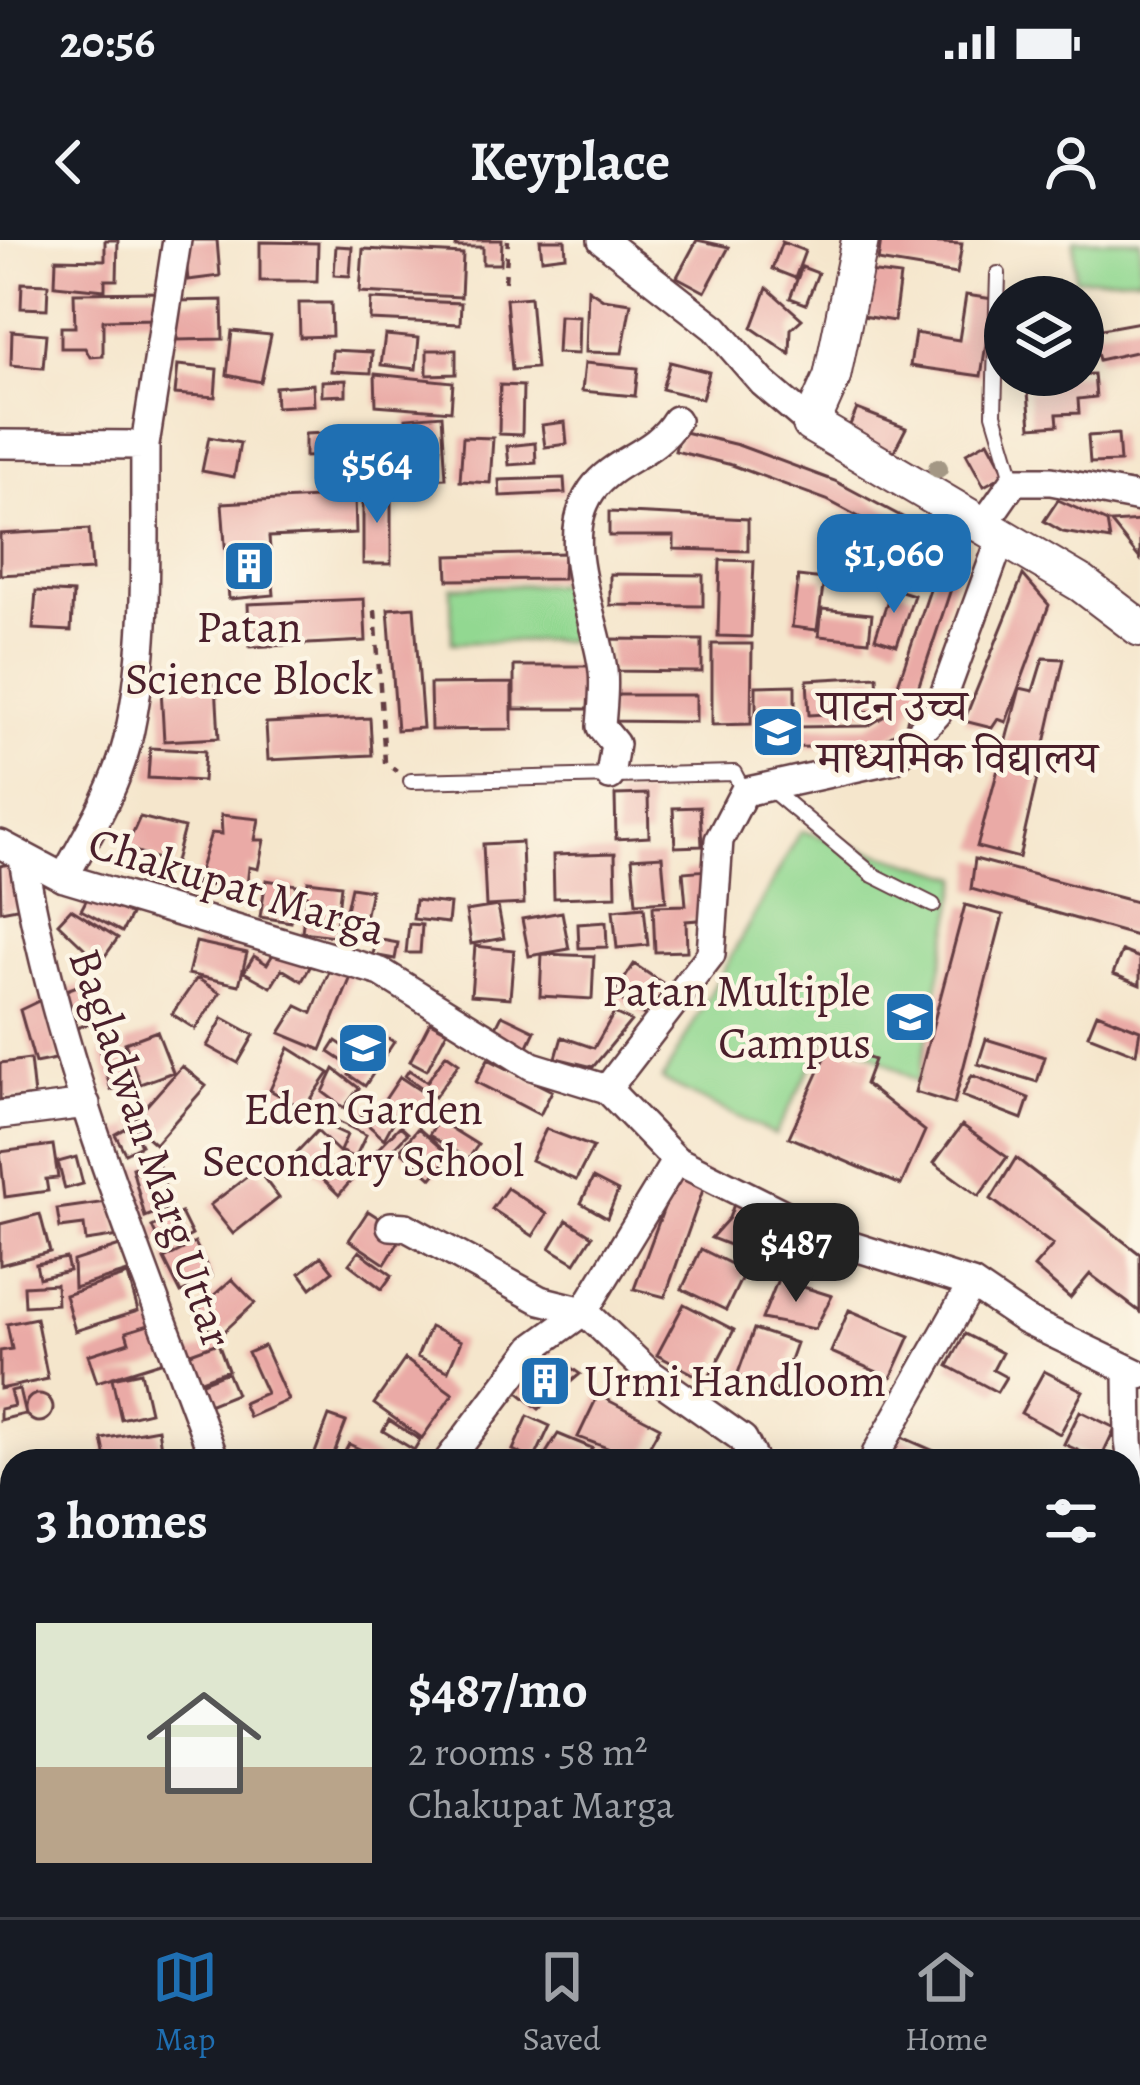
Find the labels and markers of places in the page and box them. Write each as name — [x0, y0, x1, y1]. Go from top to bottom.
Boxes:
pin: $564 — [306, 424, 448, 526]
pin: $1,060 — [796, 514, 992, 616]
building icon: Patan Science Block — [221, 538, 277, 594]
place label: Patan Science Block — [125, 596, 373, 710]
place label: पाटन उच्च माध्यमिक विद्यालय — [815, 675, 1100, 789]
school or university icon: पाटन उच्च माध्यमिक विद्यालय — [750, 704, 806, 760]
place label: Patan Multiple Campus — [602, 960, 871, 1074]
school or university icon: Patan Multiple Campus — [882, 989, 938, 1045]
school or university icon: Eden Garden Secondary School — [335, 1020, 391, 1076]
place label: Eden Garden Secondary School — [202, 1078, 524, 1192]
pin: $487 — [725, 1203, 867, 1305]
place label: Urmi Handloom — [584, 1350, 886, 1412]
building icon: Urmi Handloom — [517, 1353, 573, 1409]

